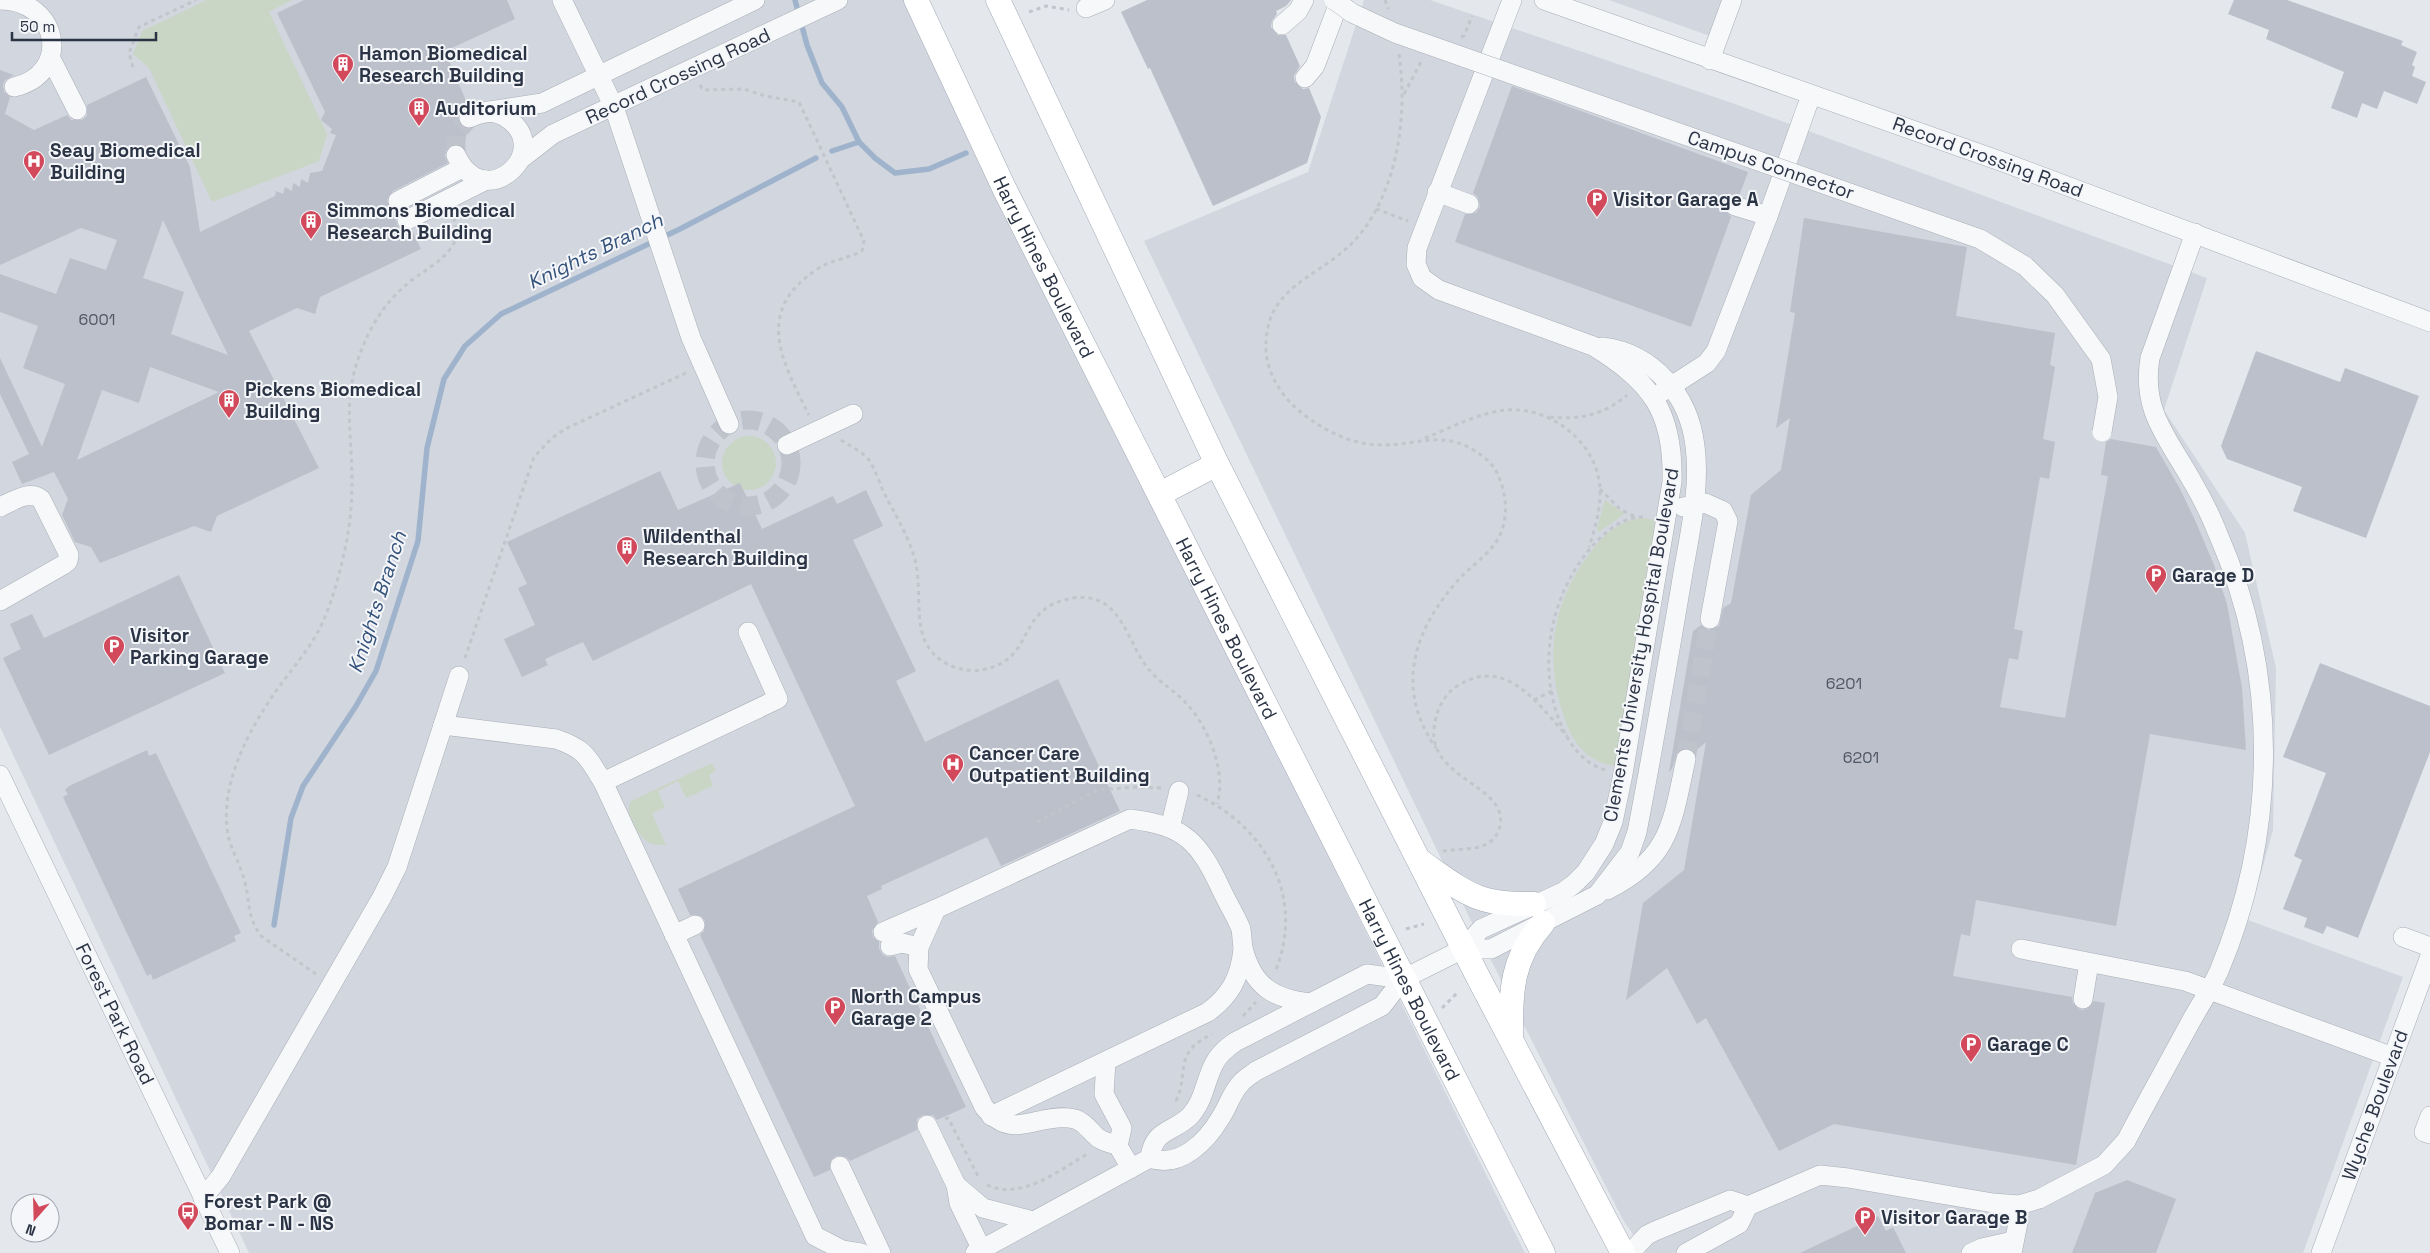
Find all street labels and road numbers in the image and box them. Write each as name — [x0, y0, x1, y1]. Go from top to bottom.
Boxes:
street label: Record Crossing Road — [582, 22, 774, 130]
street label: Record Crossing Road — [1889, 111, 2087, 203]
street label: Campus Connector — [1684, 125, 1858, 205]
street label: Harry Hines Boulevard — [988, 172, 1100, 362]
street label: Clements University Hospital Boulevard — [1597, 466, 1685, 824]
street label: Harry Hines Boulevard — [1170, 533, 1283, 723]
street label: Harry Hines Boulevard — [1353, 894, 1466, 1085]
street label: Forest Park Road — [70, 939, 160, 1089]
street label: Wyche Boulevard — [2336, 1026, 2414, 1184]

